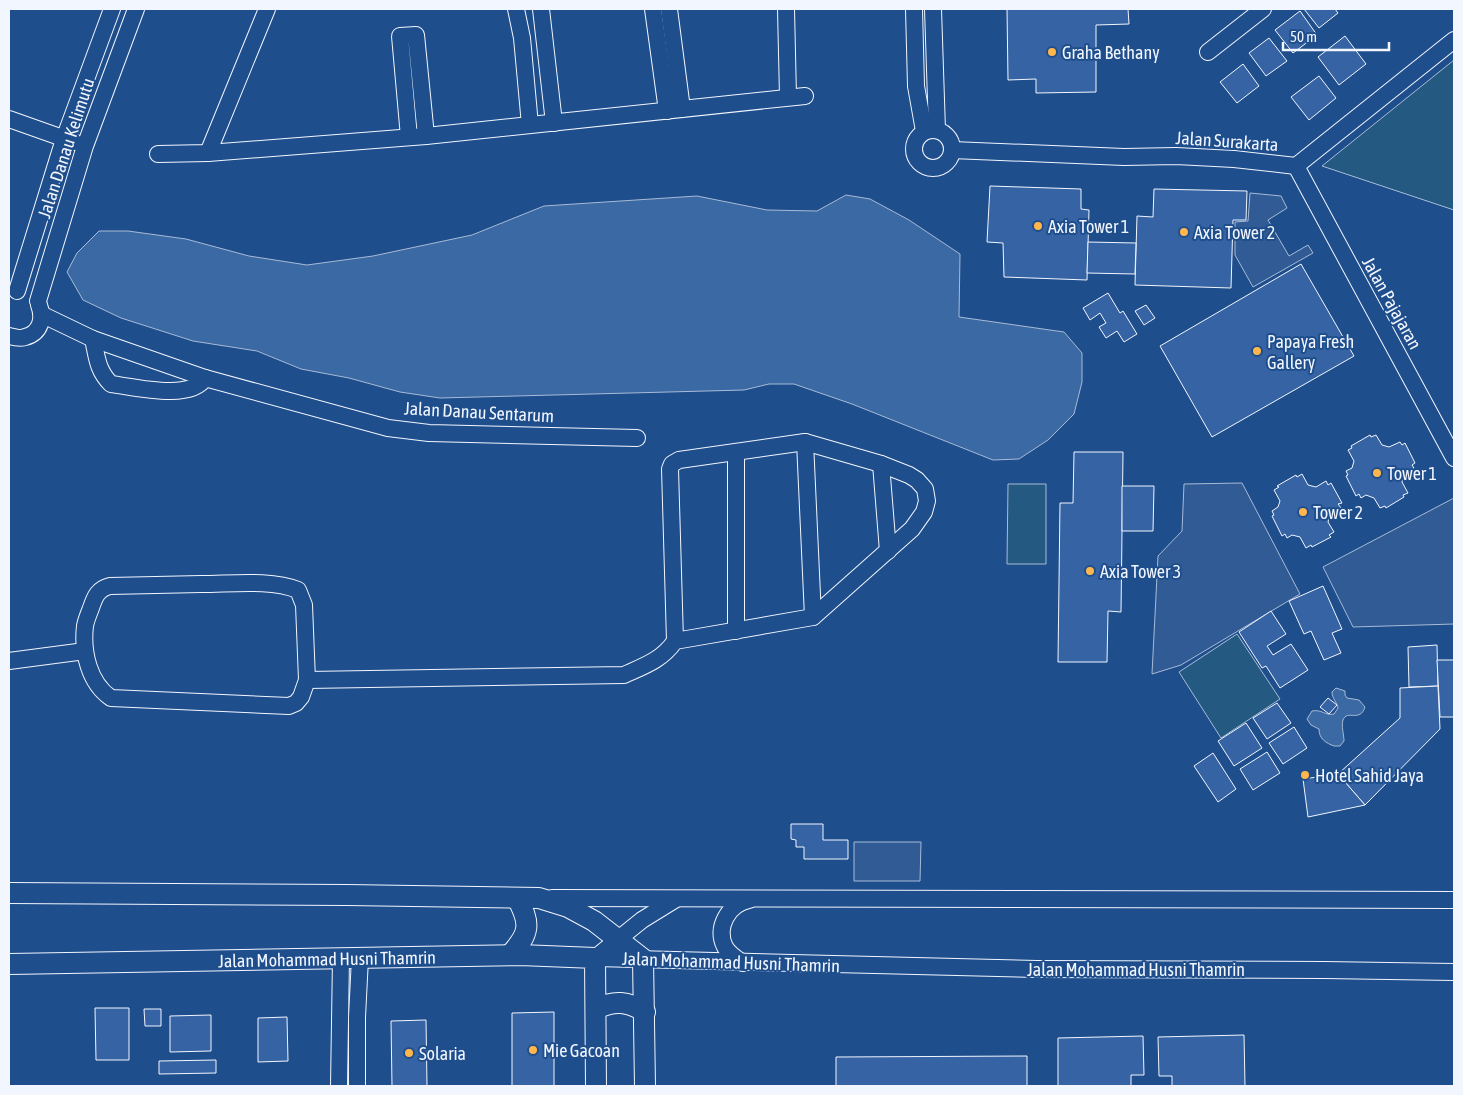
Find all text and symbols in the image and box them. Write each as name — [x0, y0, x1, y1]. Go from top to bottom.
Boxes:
scale bar — [1283, 20, 1389, 52]
text: 50 m — [1290, 28, 1317, 45]
place label: Graha Bethany — [1062, 42, 1160, 63]
marker: Graha Bethany — [1046, 46, 1058, 58]
street label: Jalan Danau Kelimutu — [33, 75, 99, 221]
street label: Jalan Surakarta — [1175, 127, 1279, 155]
place label: Axia Tower 1 — [1048, 216, 1129, 237]
marker: Axia Tower 1 — [1032, 220, 1044, 232]
place label: Axia Tower 2 — [1194, 222, 1275, 243]
marker: Axia Tower 2 — [1178, 226, 1190, 238]
street label: Jalan Pajajaran — [1358, 253, 1426, 353]
place label: Papaya Fresh Gallery — [1267, 331, 1354, 373]
marker: Papaya Fresh Gallery — [1251, 345, 1263, 357]
street label: Jalan Danau Sentarum — [403, 398, 555, 426]
place label: Tower 1 — [1387, 463, 1437, 484]
marker: Tower 1 — [1371, 467, 1383, 479]
place label: Tower 2 — [1313, 502, 1363, 523]
marker: Tower 2 — [1297, 506, 1309, 518]
place label: Axia Tower 3 — [1100, 561, 1181, 582]
marker: Axia Tower 3 — [1084, 565, 1096, 577]
place label: Hotel Sahid Jaya — [1315, 765, 1424, 786]
marker: Hotel Sahid Jaya — [1299, 769, 1311, 781]
street label: Jalan Mohammad Husni Thamrin — [218, 947, 436, 971]
street label: Jalan Mohammad Husni Thamrin — [622, 948, 840, 976]
street label: Jalan Mohammad Husni Thamrin — [1027, 959, 1245, 980]
place label: Mie Gacoan — [543, 1040, 620, 1061]
place label: Solaria — [419, 1043, 466, 1064]
marker: Mie Gacoan — [527, 1044, 539, 1056]
marker: Solaria — [403, 1047, 415, 1059]

